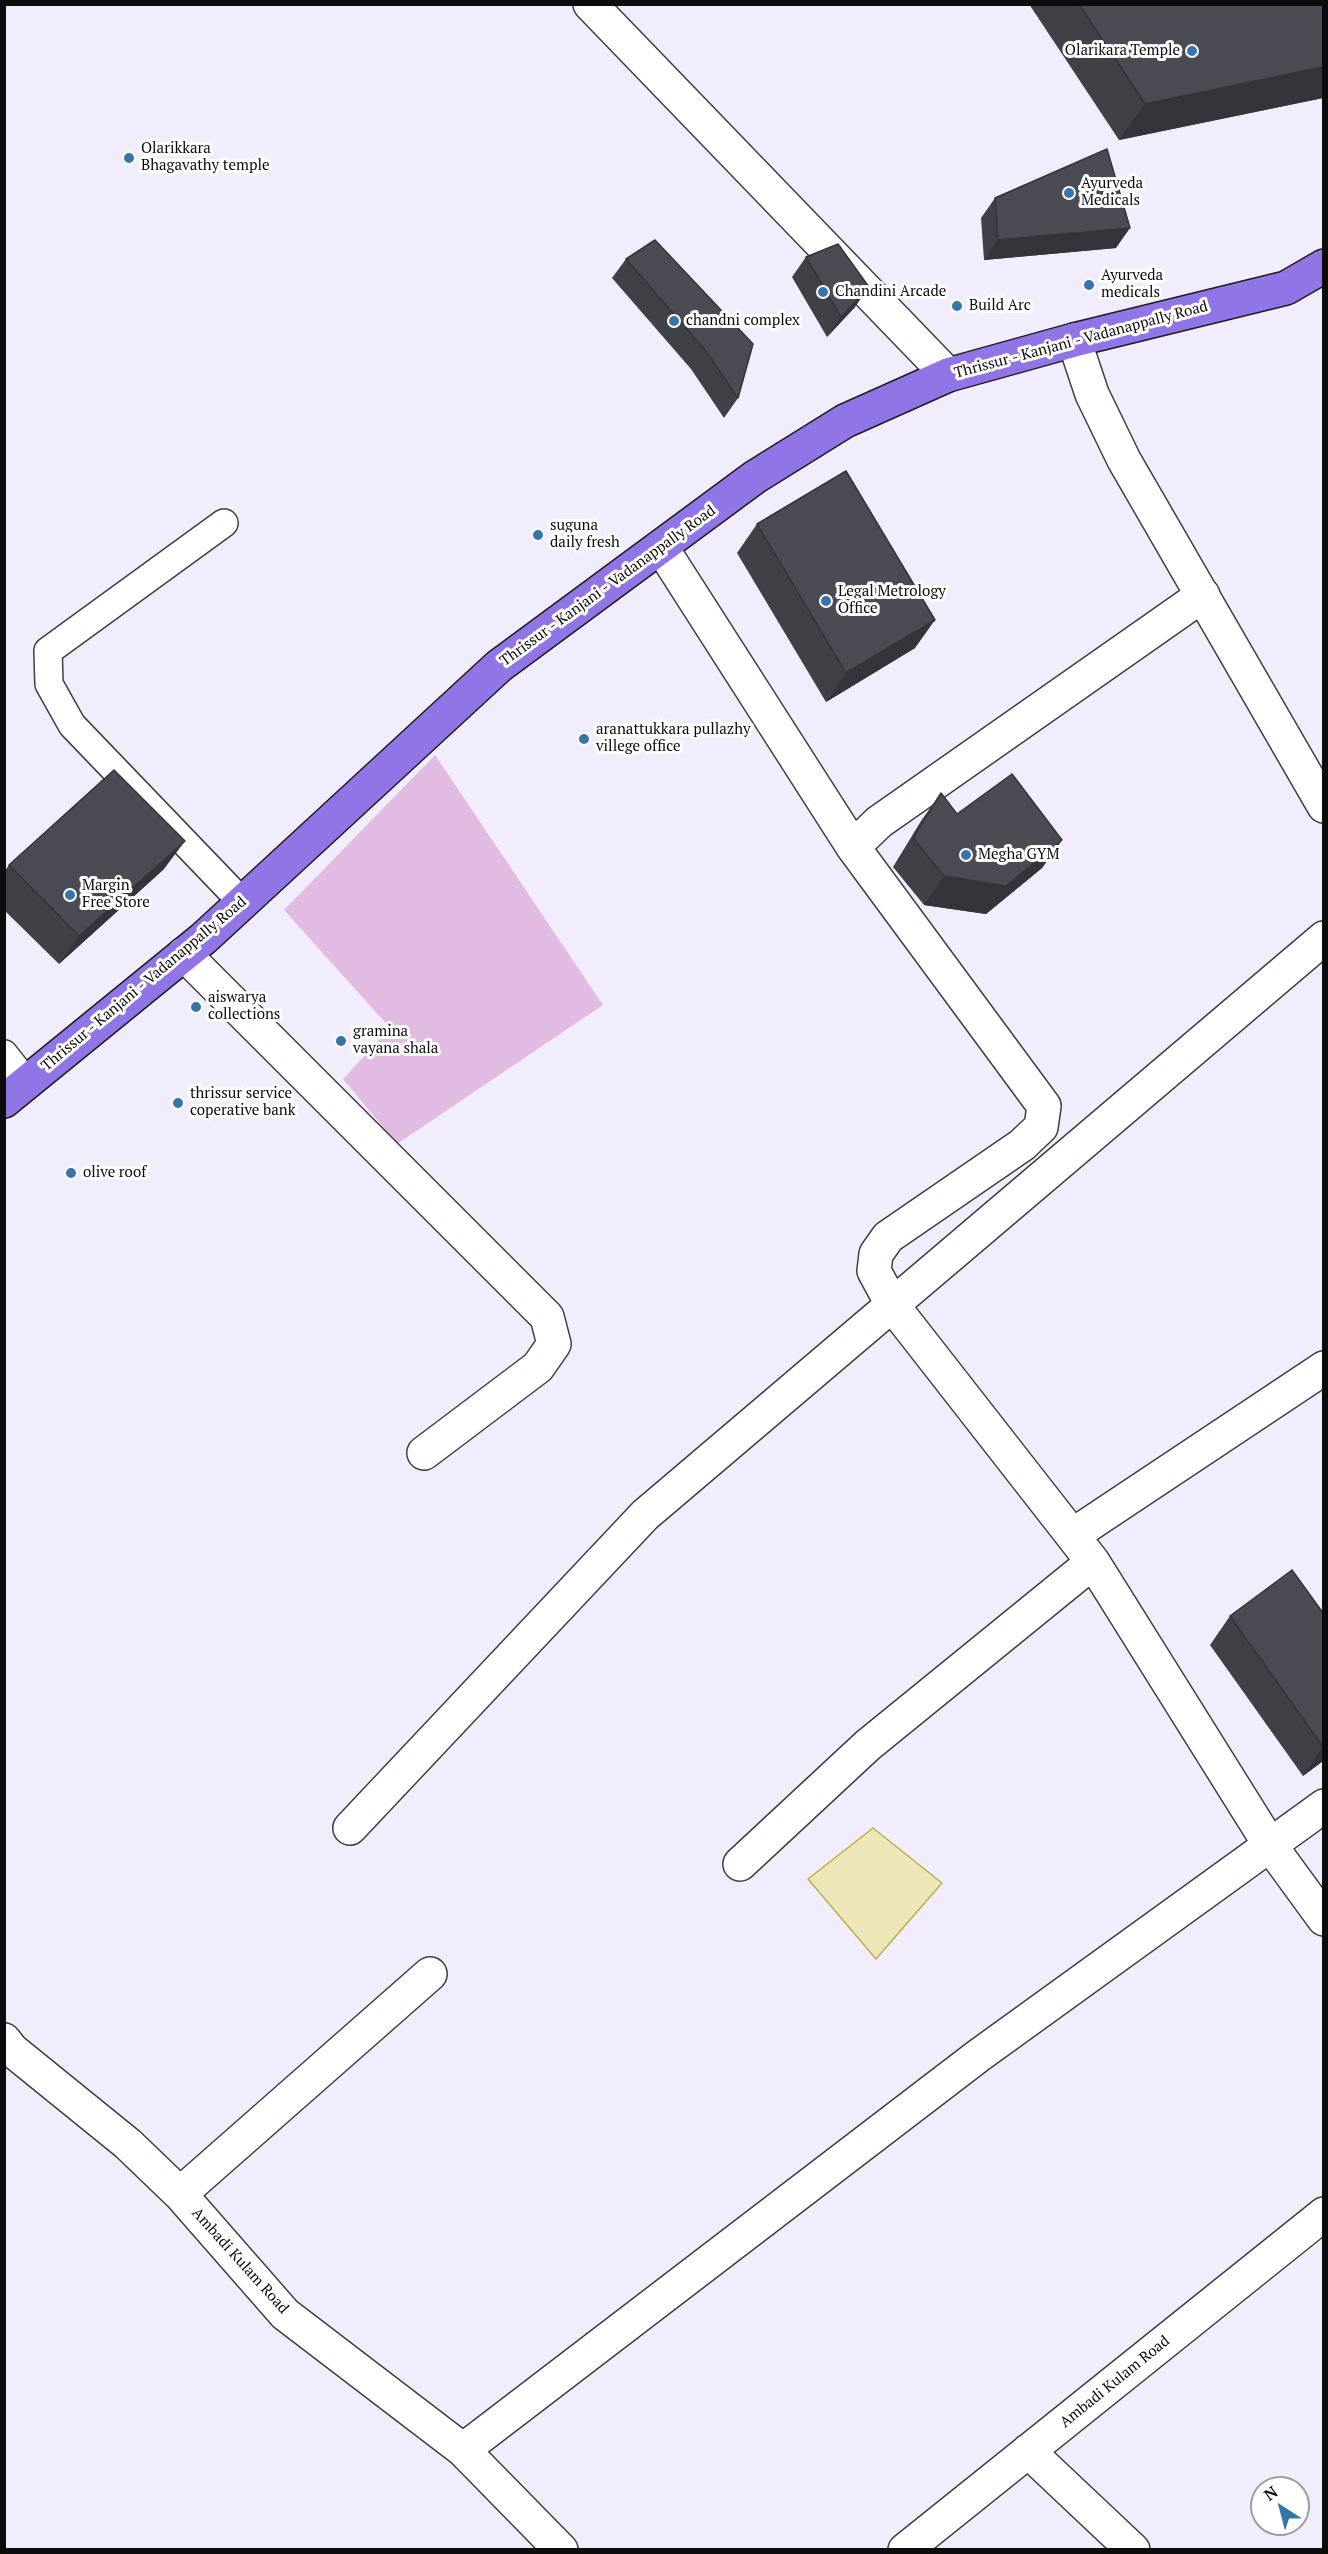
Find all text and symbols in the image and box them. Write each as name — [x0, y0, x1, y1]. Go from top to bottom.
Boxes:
place label: Olarikara Temple — [1065, 42, 1180, 60]
marker: Olarikara Temple — [1185, 44, 1199, 58]
place label: Olarikkara Bhagavathy temple — [141, 140, 269, 175]
marker: Olarikkara Bhagavathy temple — [122, 151, 136, 165]
place label: Ayurveda Medicals — [1081, 175, 1143, 210]
marker: Ayurveda Medicals — [1062, 186, 1076, 200]
place label: Ayurveda medicals — [1101, 267, 1163, 302]
marker: Ayurveda medicals — [1082, 278, 1096, 292]
place label: Chandini Arcade — [835, 283, 946, 301]
marker: Chandini Arcade — [816, 285, 830, 299]
street label: Thrissur - Kanjani - Vadanappally Road — [952, 297, 1210, 383]
place label: Build Arc — [969, 297, 1031, 315]
marker: Build Arc — [950, 299, 964, 313]
place label: chandni complex — [686, 312, 800, 330]
marker: chandni complex — [667, 314, 681, 328]
street label: Thrissur - Kanjani - Vadanappally Road — [497, 502, 719, 670]
place label: suguna daily fresh — [550, 517, 620, 552]
marker: suguna daily fresh — [531, 528, 545, 542]
place label: Legal Metrology Office — [838, 583, 946, 618]
marker: Legal Metrology Office — [819, 594, 833, 608]
place label: aranattukkara pullazhy villege office — [596, 721, 751, 756]
marker: aranattukkara pullazhy villege office — [577, 732, 591, 746]
place label: Megha GYM — [978, 846, 1059, 864]
marker: Megha GYM — [959, 848, 973, 862]
place label: Margin Free Store — [82, 877, 150, 912]
marker: Margin Free Store — [63, 888, 77, 902]
street label: Thrissur - Kanjani - Vadanappally Road — [38, 893, 250, 1075]
place label: aiswarya collections — [208, 989, 280, 1024]
marker: aiswarya collections — [189, 1000, 203, 1014]
place label: gramina vayana shala — [353, 1023, 438, 1058]
marker: gramina vayana shala — [334, 1034, 348, 1048]
place label: thrissur service coperative bank — [190, 1085, 295, 1120]
marker: thrissur service coperative bank — [171, 1096, 185, 1110]
place label: olive roof — [83, 1164, 146, 1182]
marker: olive roof — [64, 1166, 78, 1180]
street label: Ambadi Kulam Road — [188, 2204, 292, 2318]
street label: Ambadi Kulam Road — [1057, 2332, 1173, 2432]
north arrow — [1250, 2476, 1310, 2536]
text: N — [1259, 2481, 1282, 2506]

